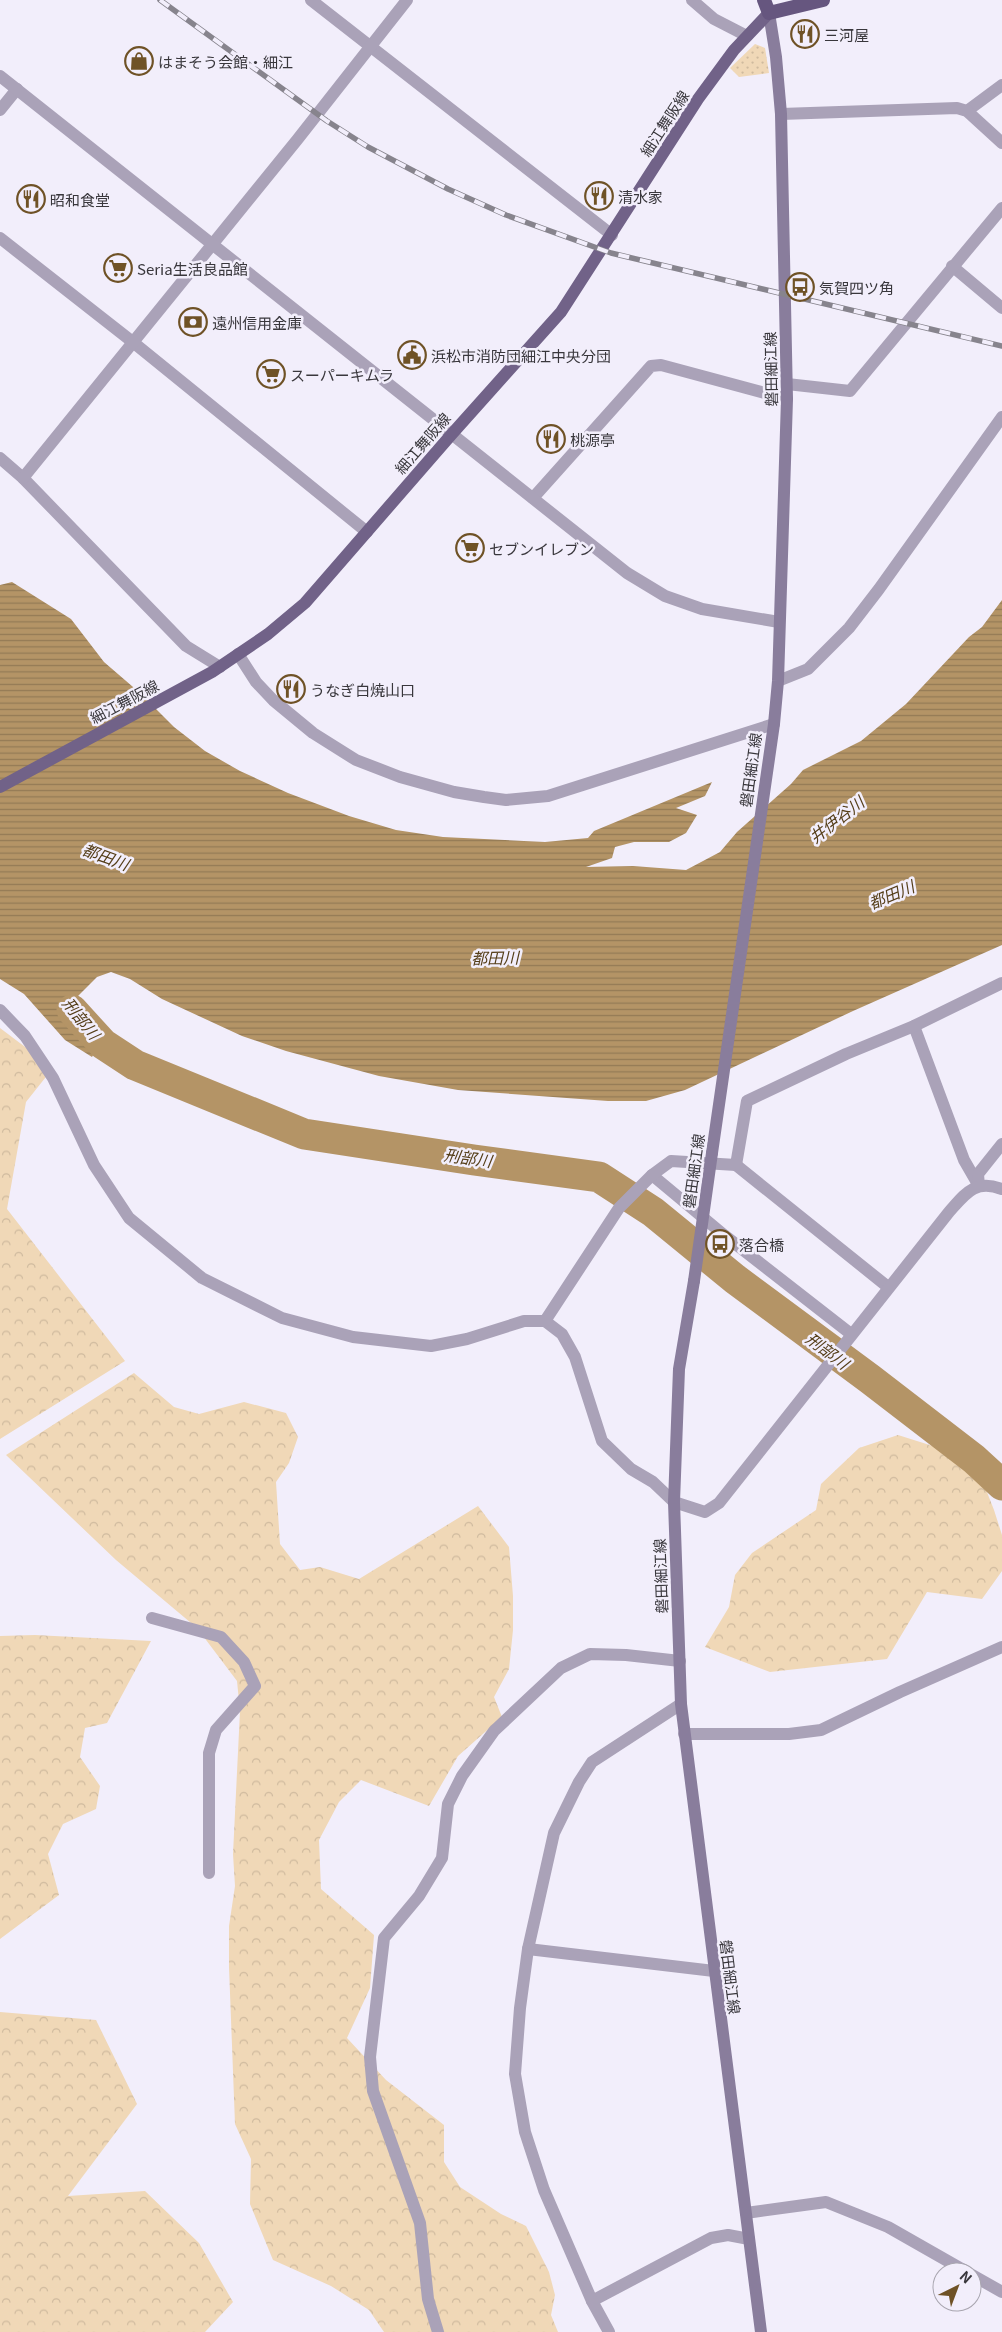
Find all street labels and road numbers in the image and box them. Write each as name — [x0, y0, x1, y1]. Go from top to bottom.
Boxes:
street label: 細江舞阪線 — [635, 86, 693, 160]
street label: 磐田細江線 — [759, 331, 781, 407]
street label: 細江舞阪線 — [389, 408, 455, 478]
street label: 細江舞阪線 — [86, 674, 162, 728]
street label: 磐田細江線 — [734, 731, 766, 809]
street label: 磐田細江線 — [677, 1132, 709, 1210]
street label: 磐田細江線 — [648, 1538, 672, 1614]
street label: 磐田細江線 — [716, 1938, 746, 2016]

